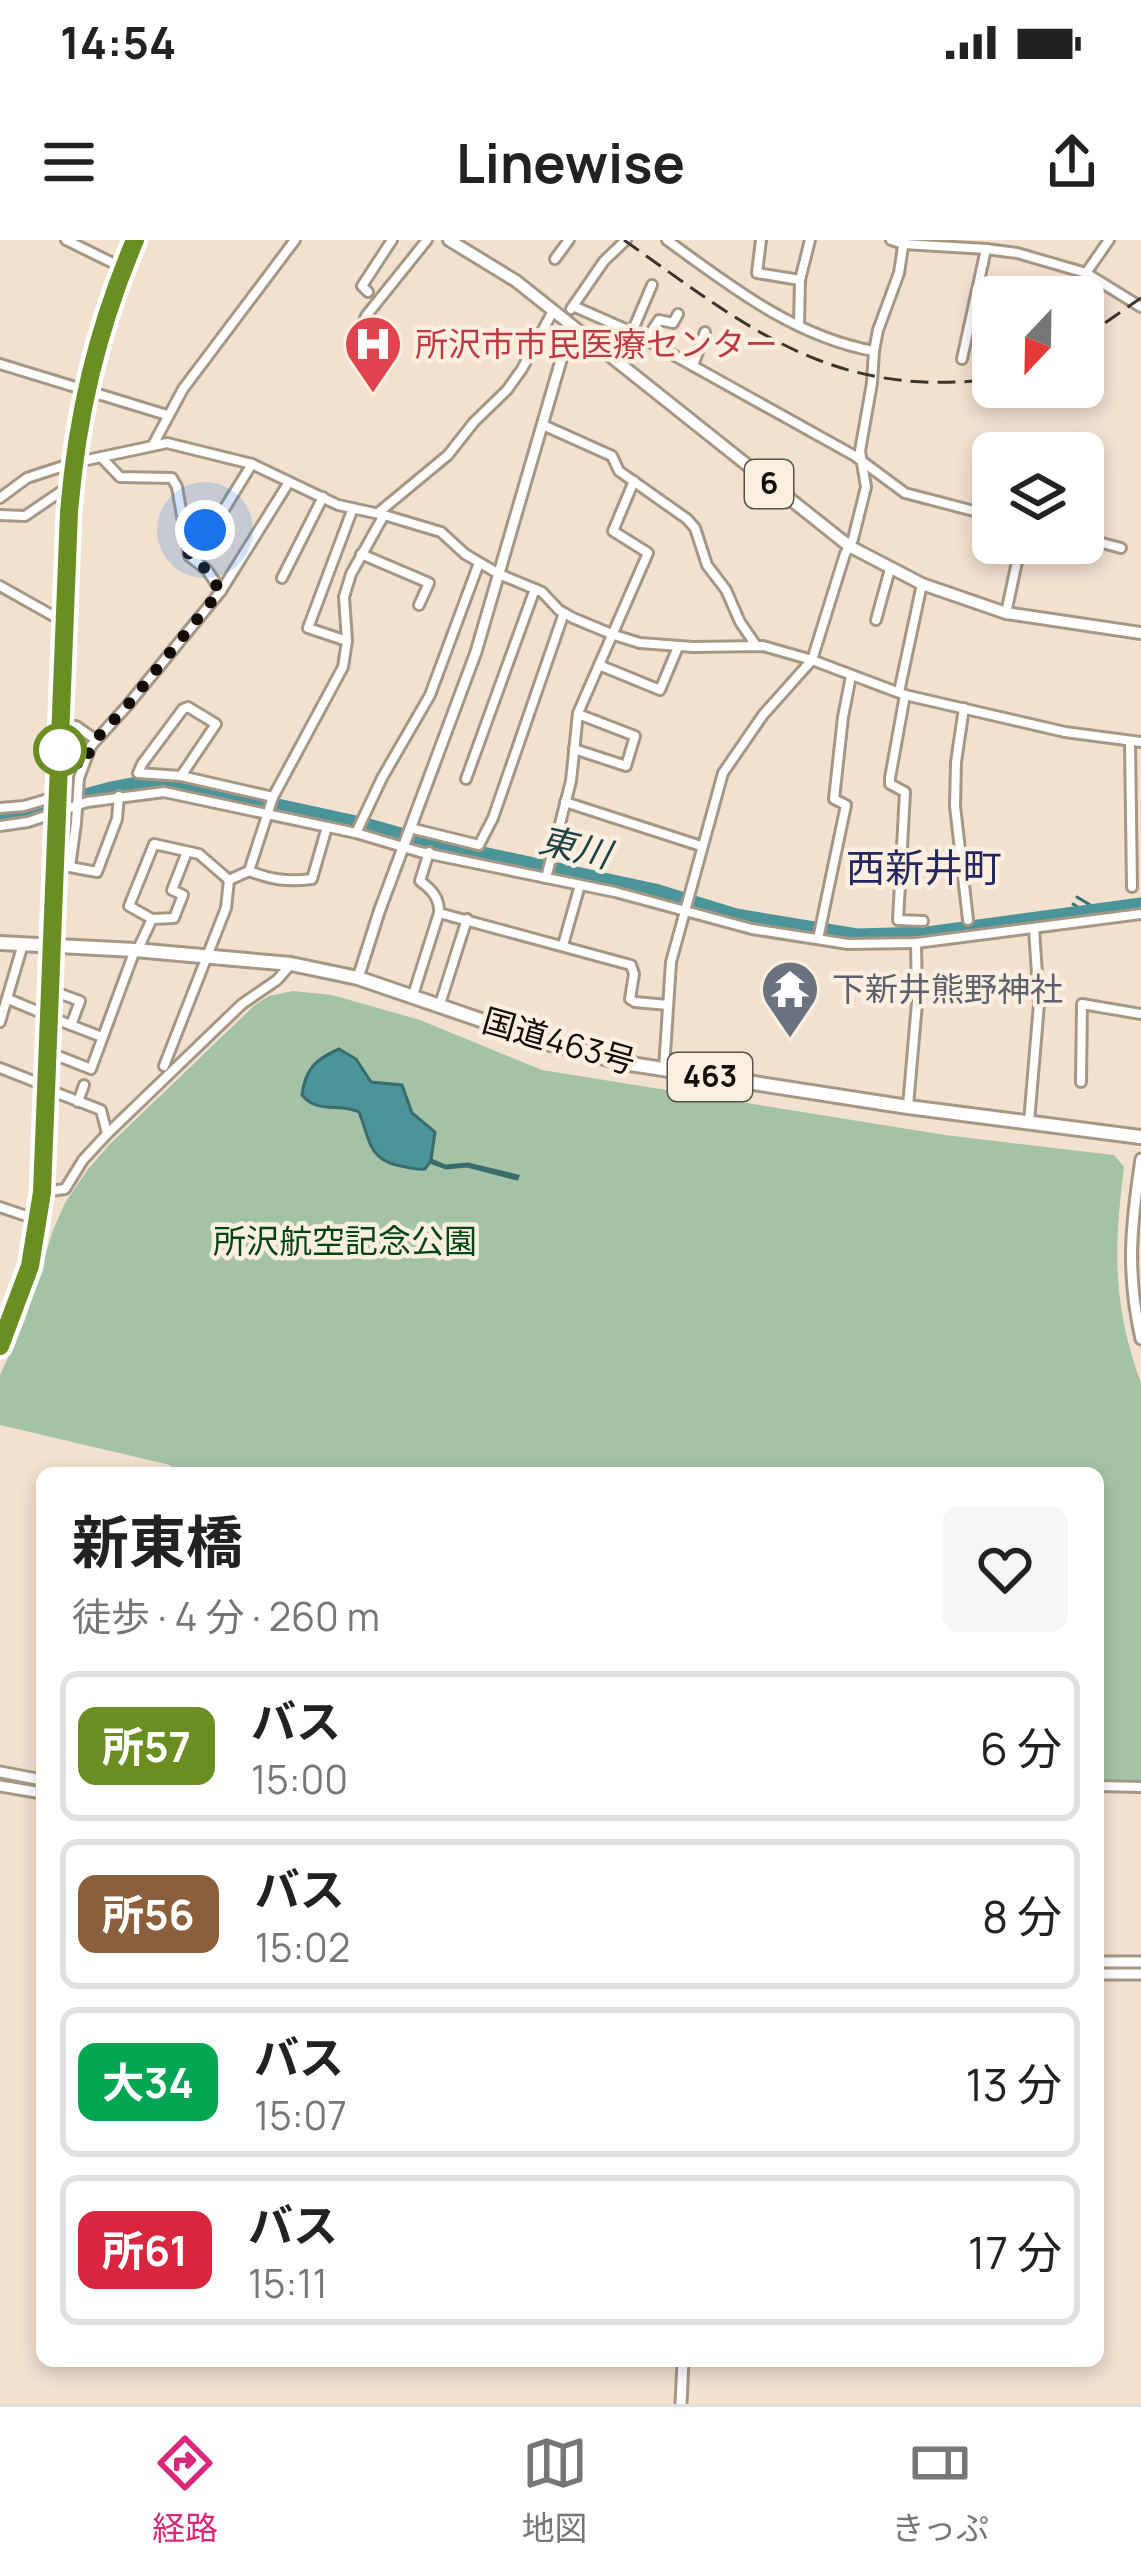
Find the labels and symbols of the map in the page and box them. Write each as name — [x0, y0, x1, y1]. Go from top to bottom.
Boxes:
north arrow — [972, 276, 1104, 408]
hospital icon: 所沢市市民医療センター — [342, 313, 404, 395]
place label: 所沢市市民医療センター — [415, 321, 778, 366]
road number: 6 — [745, 460, 793, 508]
your location — [175, 500, 235, 560]
unlabelled marker — [35, 725, 85, 775]
water label: 東川 — [535, 815, 620, 879]
district label: 西新井町 — [846, 840, 1002, 894]
temple icon: 下新井熊野神社 — [759, 958, 821, 1040]
place label: 下新井熊野神社 — [832, 966, 1063, 1011]
street label: 国道463号 — [477, 997, 641, 1084]
road number: 463 — [668, 1053, 752, 1101]
park label: 所沢航空記念公園 — [213, 1218, 477, 1263]

